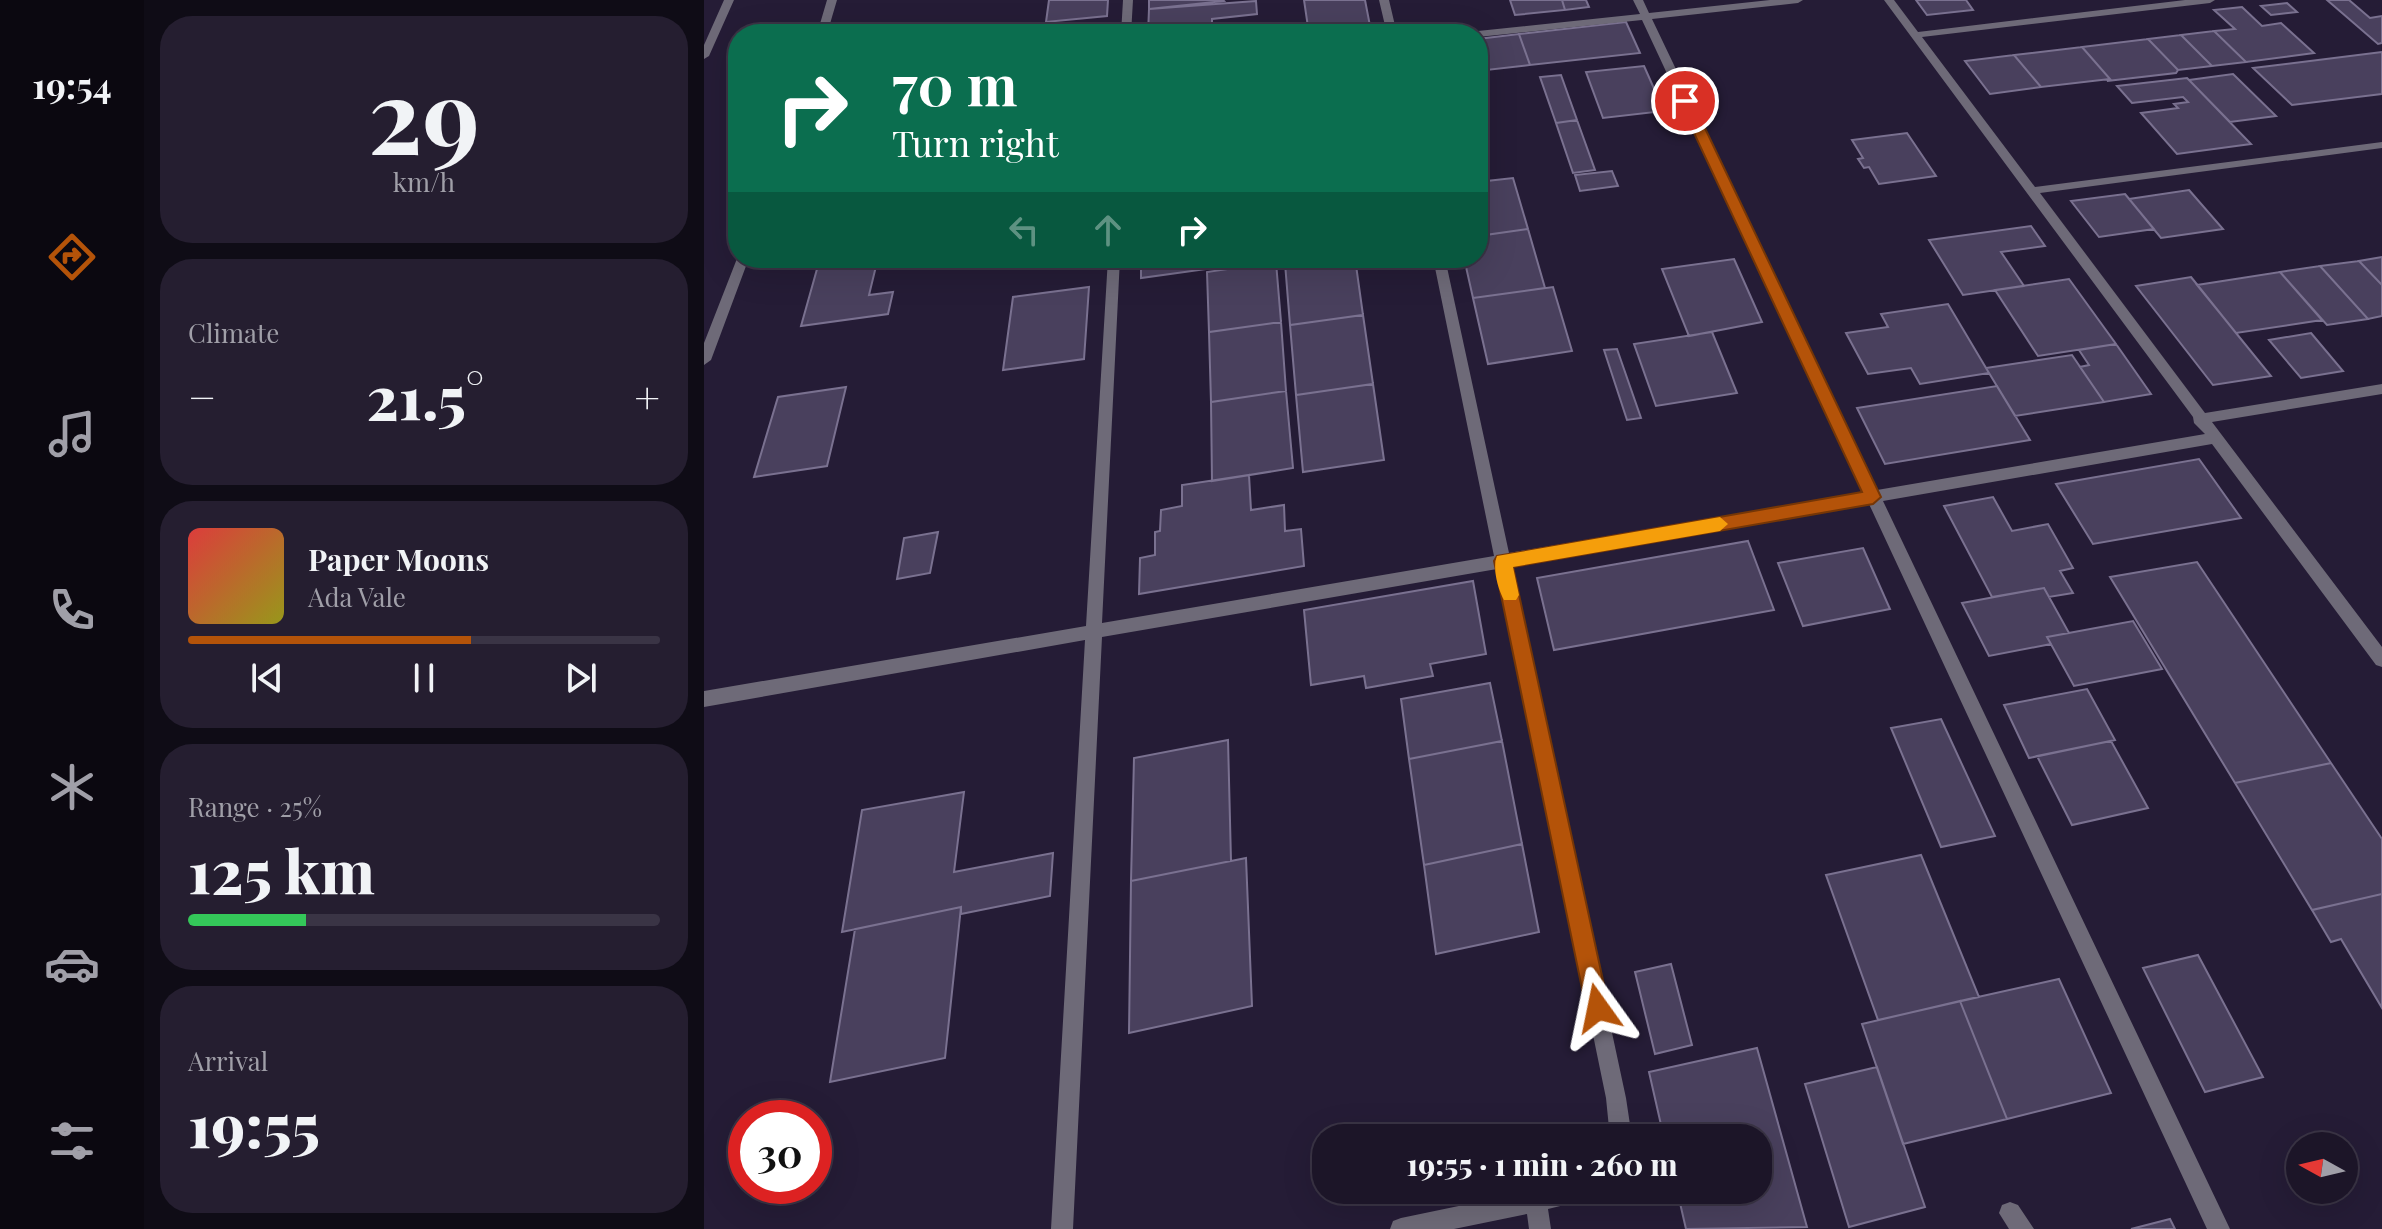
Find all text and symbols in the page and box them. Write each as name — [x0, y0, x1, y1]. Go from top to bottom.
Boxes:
text: 29 — [368, 42, 480, 181]
text: 70 m — [892, 46, 1017, 121]
icon: right — [760, 56, 864, 160]
text: 19:54 — [32, 60, 112, 108]
pin — [1651, 67, 1719, 135]
icon: arrive — [1663, 79, 1707, 123]
text: Turn right — [892, 118, 1059, 166]
text: km/h — [393, 164, 455, 199]
icon: left — [1002, 208, 1046, 252]
icon: ahead — [1086, 208, 1130, 252]
icon: right — [1170, 208, 1214, 252]
icon: directions — [44, 229, 100, 285]
text: Climate — [188, 315, 279, 350]
text: 21.5° — [367, 355, 484, 435]
text: − — [188, 366, 216, 425]
text: + — [634, 366, 660, 425]
icon: music — [44, 406, 100, 462]
text: Paper Moons — [308, 539, 489, 579]
text: Ada Vale — [308, 579, 406, 614]
icon: phone — [44, 582, 100, 638]
icon: previous — [245, 656, 289, 700]
icon: pause — [402, 656, 446, 700]
icon: next — [559, 656, 603, 700]
icon: climate — [44, 759, 100, 815]
text: Range · 25% — [188, 789, 322, 824]
text: 125 km — [188, 829, 375, 909]
icon: car — [44, 936, 100, 992]
position arrow — [1556, 966, 1640, 1050]
text: Arrival — [188, 1043, 268, 1078]
text: 19:55 — [188, 1083, 320, 1163]
speed limit sign: 30 — [728, 1100, 832, 1204]
icon: filters — [44, 1113, 100, 1169]
north arrow — [2286, 1132, 2358, 1204]
map controls — [2286, 1132, 2358, 1204]
text: 19:55 · 1 min · 260 m — [1407, 1144, 1677, 1184]

